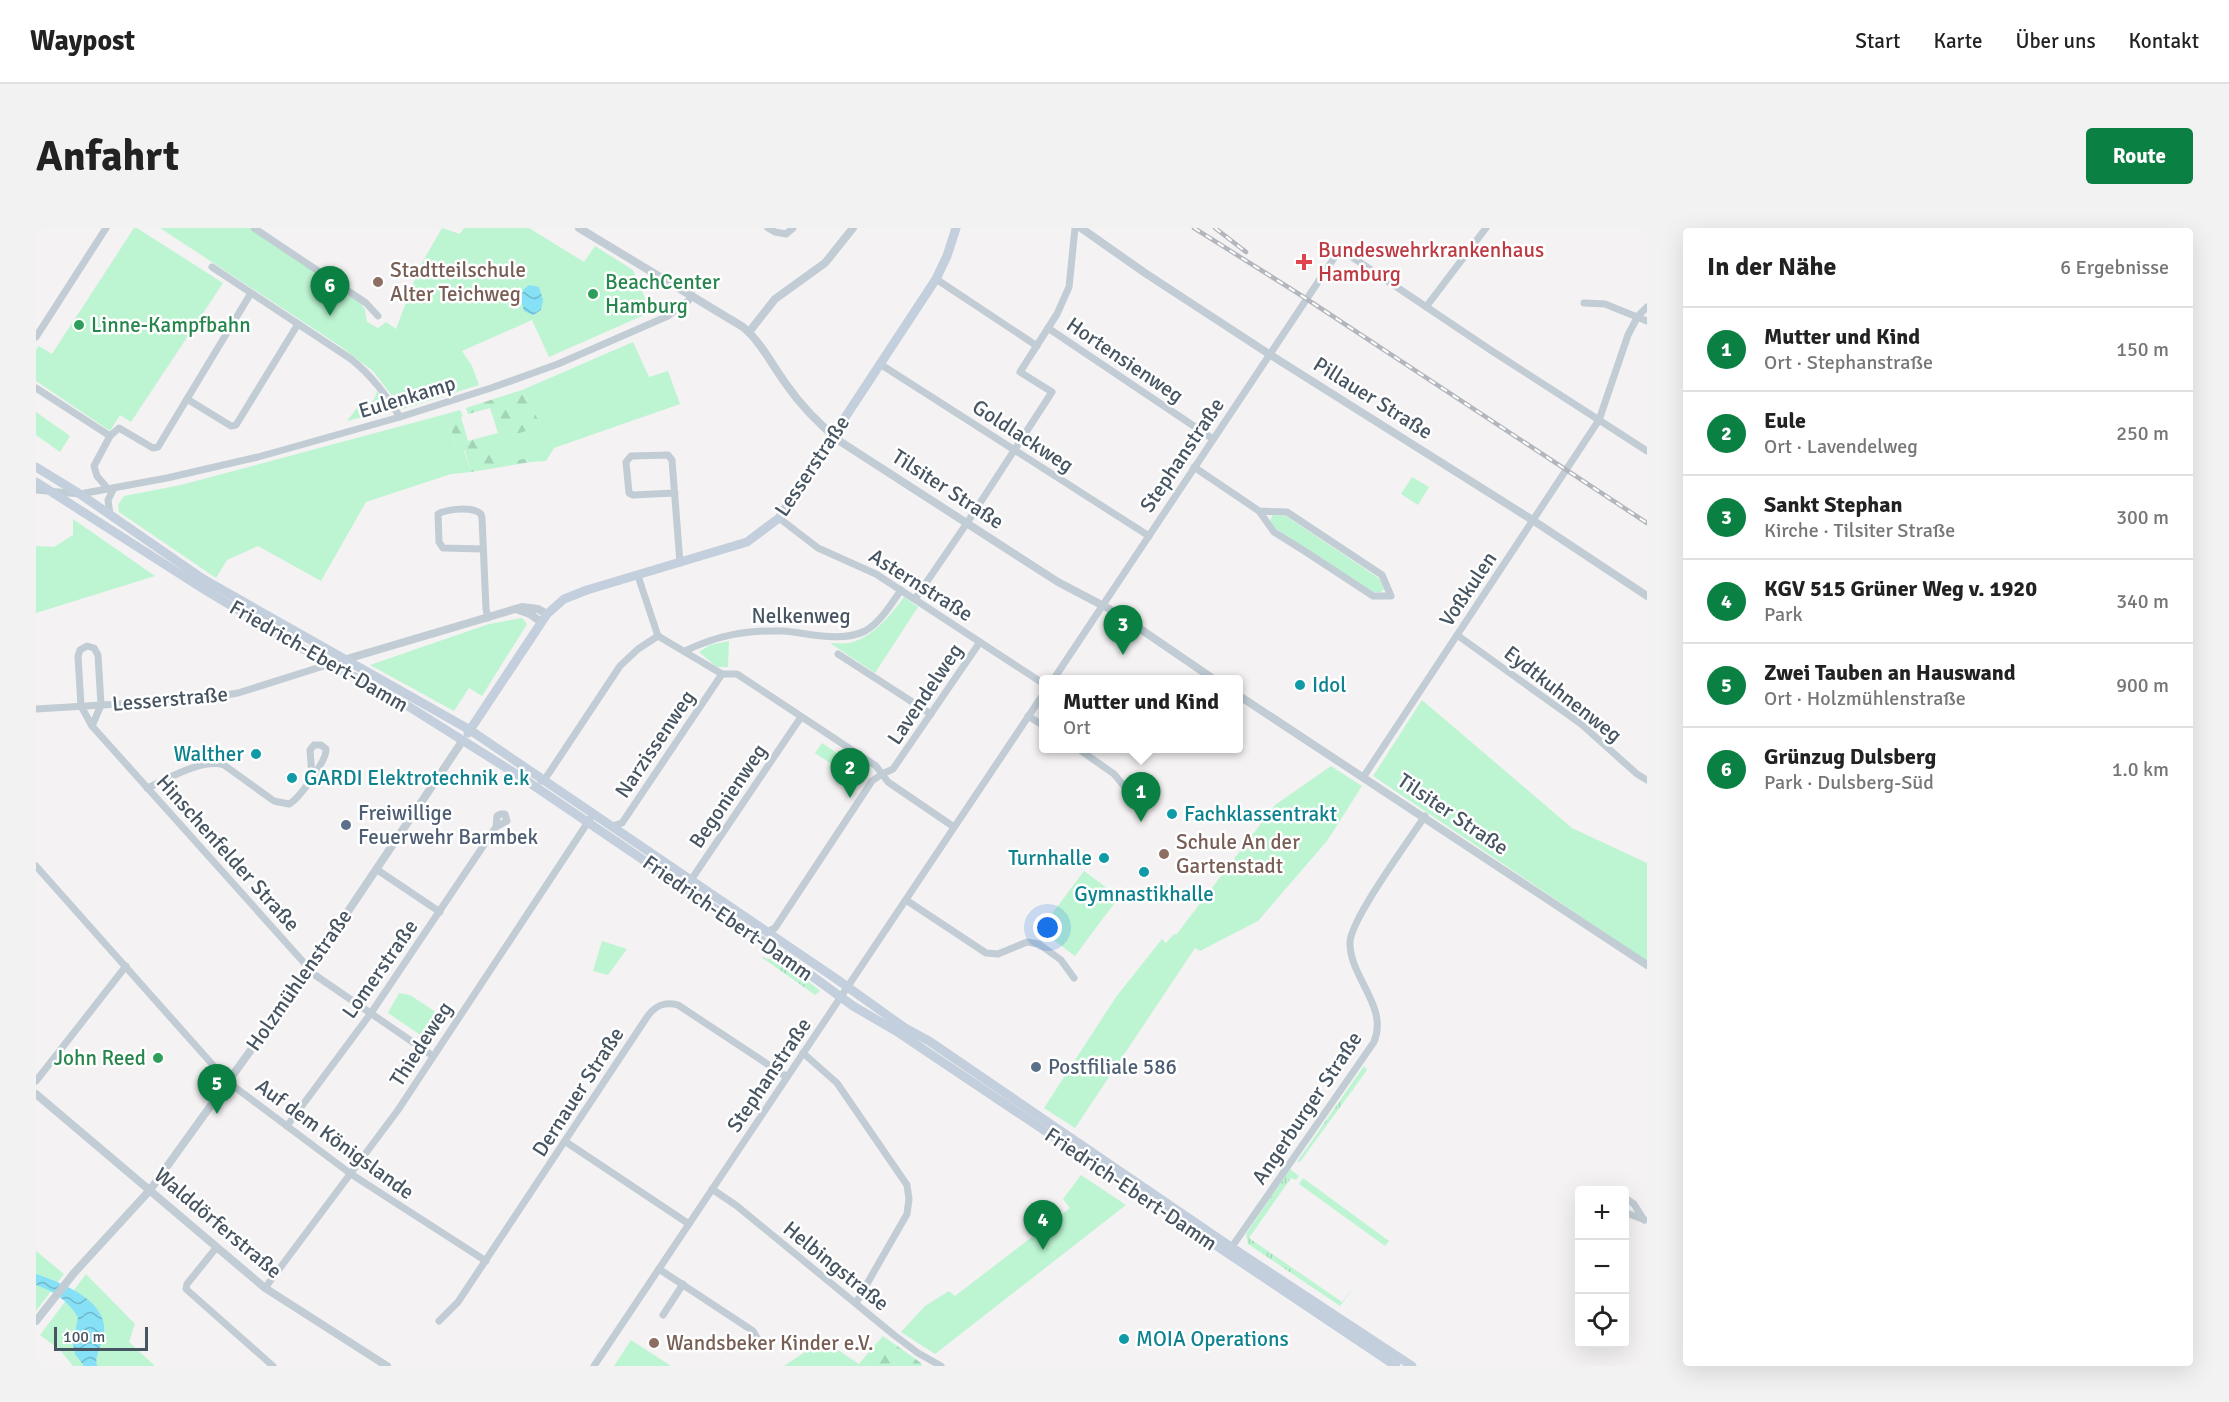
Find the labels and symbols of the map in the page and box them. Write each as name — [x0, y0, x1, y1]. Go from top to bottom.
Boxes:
place label: Bundeswehrkrankenhaus Hamburg — [1318, 237, 1544, 287]
marker: Bundeswehrkrankenhaus Hamburg — [1295, 253, 1313, 271]
place label: Stadtteilschule Alter Teichweg — [390, 257, 526, 307]
pin: 6 — [310, 266, 350, 316]
place label: BeachCenter Hamburg — [605, 269, 720, 319]
marker: Stadtteilschule Alter Teichweg — [371, 275, 385, 289]
marker: BeachCenter Hamburg — [586, 287, 600, 301]
street label: Hortensienweg — [1062, 311, 1188, 409]
place label: Linne-Kampfbahn — [91, 312, 251, 338]
marker: Linne-Kampfbahn — [72, 318, 86, 332]
street label: Pillauer Straße — [1309, 351, 1437, 445]
street label: Eulenkamp — [355, 370, 459, 424]
street label: Stephanstraße — [1134, 393, 1230, 517]
street label: Goldlackweg — [968, 394, 1078, 478]
street label: Lesserstraße — [769, 411, 855, 521]
street label: Tilsiter Straße — [887, 443, 1009, 535]
street label: Asternstraße — [864, 543, 978, 627]
street label: Voßkulen — [1434, 547, 1502, 631]
street label: Friedrich-Ebert-Damm — [225, 594, 413, 718]
street label: Nelkenweg — [751, 603, 851, 629]
pin: 3 — [1104, 606, 1142, 655]
street label: Lavendelweg — [882, 638, 968, 750]
street label: Eydtkuhnenweg — [1499, 640, 1627, 748]
place label: Idol — [1312, 672, 1346, 698]
marker: Idol — [1293, 678, 1307, 692]
street label: Lesserstraße — [111, 681, 229, 717]
street label: Narzissenweg — [609, 685, 701, 803]
street label: Begonienweg — [684, 739, 772, 853]
place label: Walther — [173, 741, 244, 767]
marker: Walther — [249, 747, 263, 761]
pin: 2 — [830, 748, 870, 798]
place label: GARDI Elektrotechnik e.k — [304, 765, 530, 791]
street label: Tilsiter Straße — [1393, 767, 1513, 861]
street label: Hinschenfelder Straße — [151, 769, 305, 937]
marker: GARDI Elektrotechnik e.k — [285, 771, 299, 785]
pin: 1 — [1122, 772, 1160, 822]
place label: Freiwillige Feuerwehr Barmbek — [358, 800, 539, 850]
place label: Fachklassentrakt — [1184, 801, 1337, 827]
marker: Fachklassentrakt — [1165, 807, 1179, 821]
marker: Freiwillige Feuerwehr Barmbek — [339, 818, 353, 832]
place label: Schule An der Gartenstadt — [1176, 829, 1300, 879]
place label: Turnhalle — [1008, 845, 1092, 871]
marker: Schule An der Gartenstadt — [1157, 847, 1171, 861]
street label: Friedrich-Ebert-Damm — [638, 849, 818, 987]
marker: Turnhalle — [1097, 851, 1111, 865]
marker: Gymnastikhalle — [1137, 865, 1151, 879]
place label: Gymnastikhalle — [1074, 881, 1214, 907]
street label: Holzmühlenstraße — [240, 904, 358, 1056]
your location — [1033, 913, 1062, 942]
street label: Lomerstraße — [336, 915, 424, 1023]
street label: Thiedeweg — [384, 997, 458, 1091]
street label: Stephanstraße — [721, 1013, 817, 1137]
street label: Dernauer Straße — [526, 1022, 630, 1162]
street label: Angerburger Straße — [1246, 1027, 1368, 1189]
place label: John Reed — [54, 1045, 146, 1071]
marker: John Reed — [151, 1051, 165, 1065]
place label: Postfiliale 586 — [1048, 1054, 1177, 1080]
marker: Postfiliale 586 — [1029, 1060, 1043, 1074]
pin: 5 — [198, 1064, 237, 1114]
street label: Auf dem Königslande — [251, 1073, 419, 1205]
street label: Friedrich-Ebert-Damm — [1040, 1122, 1222, 1256]
street label: Walddörferstraße — [149, 1162, 287, 1284]
pin: 4 — [1024, 1200, 1062, 1250]
street label: Helbingstraße — [778, 1215, 894, 1317]
scale bar — [54, 1324, 148, 1352]
place label: MOIA Operations — [1136, 1326, 1289, 1352]
place label: Wandsbeker Kinder e.V. — [666, 1330, 874, 1356]
marker: MOIA Operations — [1117, 1332, 1131, 1346]
marker: Wandsbeker Kinder e.V. — [647, 1336, 661, 1350]

